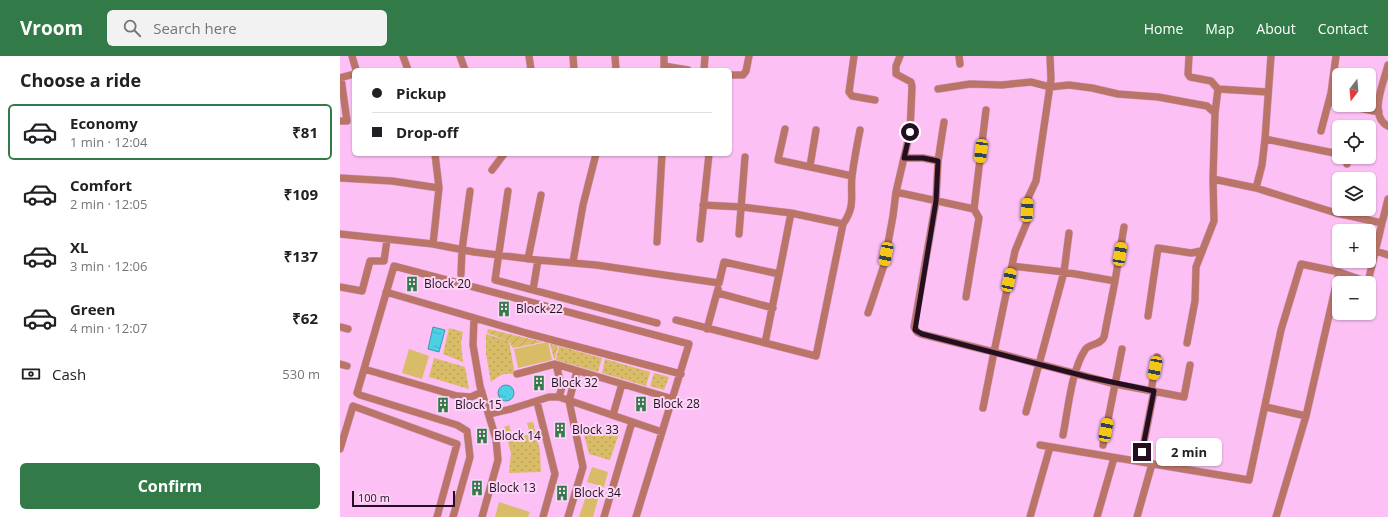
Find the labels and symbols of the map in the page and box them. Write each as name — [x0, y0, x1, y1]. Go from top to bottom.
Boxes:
north arrow — [1332, 68, 1376, 112]
route start — [901, 123, 919, 141]
car — [974, 138, 988, 164]
car — [1020, 198, 1034, 222]
car — [878, 241, 894, 267]
car — [1112, 241, 1128, 267]
car — [1001, 267, 1017, 293]
building icon: Block 20 — [403, 275, 421, 293]
place label: Block 20 — [424, 275, 471, 292]
building icon: Block 22 — [495, 300, 513, 318]
place label: Block 22 — [516, 300, 563, 317]
car — [1147, 355, 1163, 381]
building icon: Block 32 — [530, 374, 548, 392]
place label: Block 32 — [551, 374, 598, 391]
building icon: Block 28 — [632, 395, 650, 413]
place label: Block 28 — [653, 395, 700, 412]
building icon: Block 15 — [434, 396, 452, 414]
place label: Block 15 — [455, 396, 502, 413]
car — [1098, 417, 1114, 443]
building icon: Block 33 — [551, 421, 569, 439]
place label: Block 33 — [572, 421, 619, 438]
building icon: Block 14 — [473, 427, 491, 445]
place label: Block 14 — [494, 427, 541, 444]
callout: 2 min — [1156, 438, 1222, 466]
route end — [1133, 443, 1151, 461]
building icon: Block 13 — [468, 479, 486, 497]
place label: Block 13 — [489, 479, 536, 496]
building icon: Block 34 — [553, 484, 571, 502]
place label: Block 34 — [574, 484, 621, 501]
scale bar — [352, 489, 455, 508]

